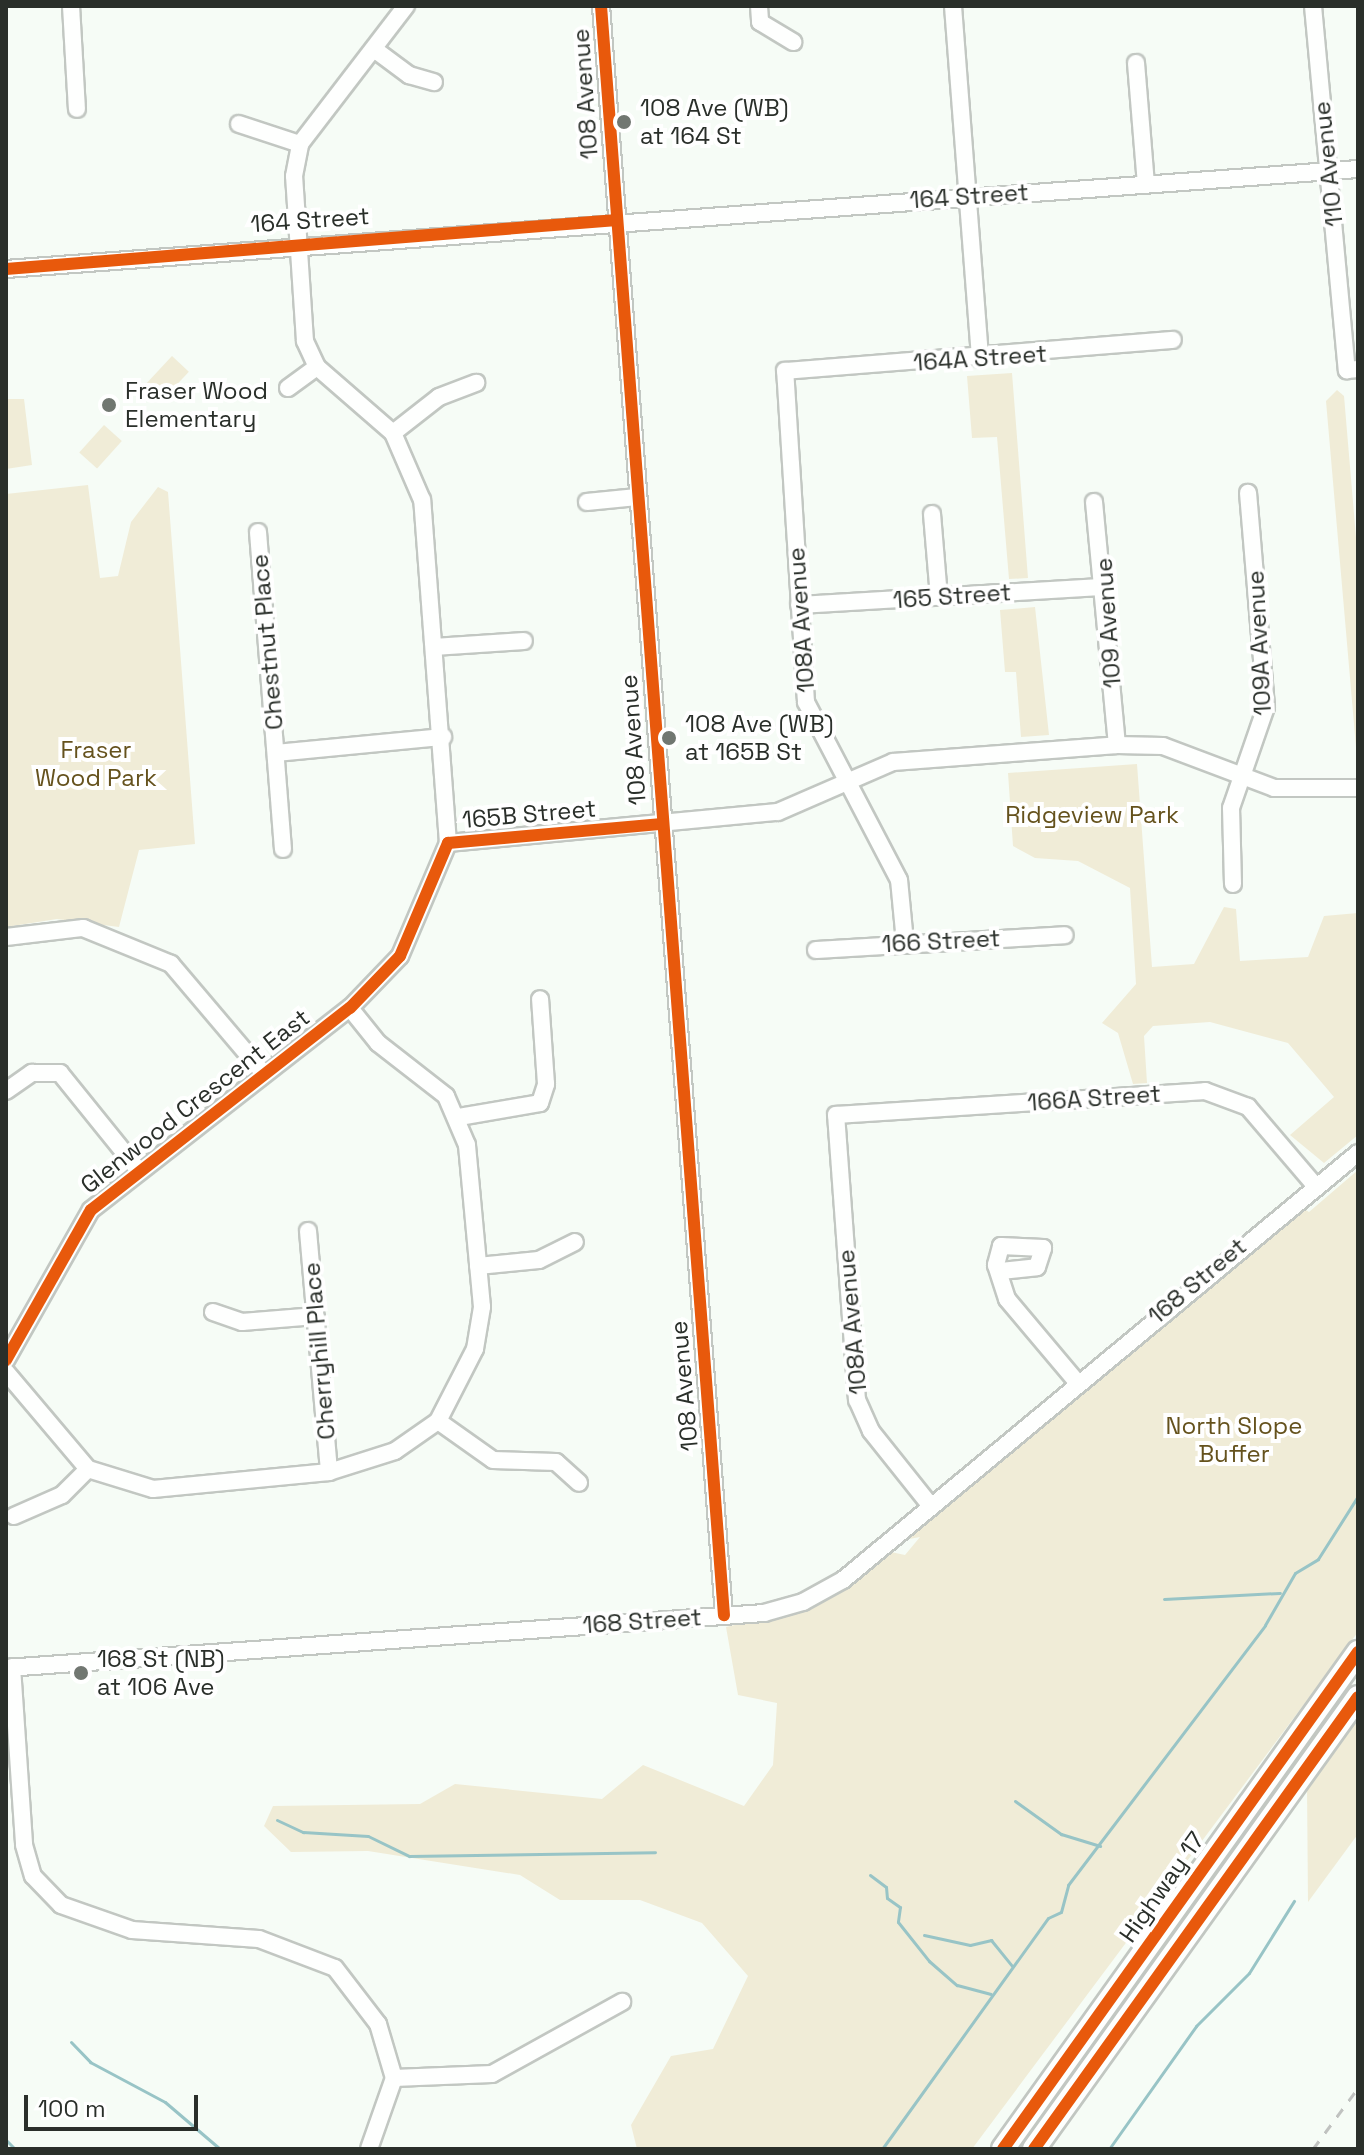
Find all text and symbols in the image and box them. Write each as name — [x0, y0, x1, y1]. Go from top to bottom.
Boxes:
street label: 108 Avenue — [566, 28, 604, 160]
place label: 108 Ave (WB) at 164 St — [640, 94, 789, 150]
street label: 110 Avenue — [1307, 100, 1349, 228]
marker: 108 Ave (WB) at 164 St — [615, 113, 633, 131]
street label: 164 Street — [909, 177, 1029, 215]
street label: 164 Street — [250, 201, 370, 239]
street label: 164A Street — [912, 339, 1048, 377]
place label: Fraser Wood Elementary — [125, 377, 268, 433]
marker: Fraser Wood Elementary — [100, 396, 118, 414]
street label: 108A Avenue — [782, 546, 820, 694]
street label: Chestnut Place — [245, 553, 289, 731]
street label: 109 Avenue — [1089, 557, 1127, 689]
street label: 109A Avenue — [1241, 569, 1277, 717]
street label: 165 Street — [892, 577, 1012, 615]
street label: 108 Avenue — [614, 674, 652, 806]
place label: 108 Ave (WB) at 165B St — [685, 710, 834, 766]
marker: 108 Ave (WB) at 165B St — [660, 729, 678, 747]
park label: Fraser Wood Park — [35, 736, 157, 792]
street label: 165B Street — [461, 794, 597, 834]
park label: Ridgeview Park — [1005, 801, 1179, 829]
street label: 166 Street — [881, 924, 1001, 958]
street label: Glenwood Crescent East — [75, 1003, 315, 1199]
street label: 166A Street — [1026, 1079, 1162, 1117]
street label: 168 Street — [1142, 1232, 1252, 1330]
street label: 108A Avenue — [831, 1248, 873, 1396]
street label: Cherryhill Place — [297, 1261, 341, 1441]
street label: 108 Avenue — [664, 1319, 704, 1453]
park label: North Slope Buffer — [1166, 1412, 1302, 1468]
street label: 168 Street — [582, 1602, 702, 1640]
place label: 168 St (NB) at 106 Ave — [97, 1645, 225, 1701]
marker: 168 St (NB) at 106 Ave — [72, 1664, 90, 1682]
street label: Highway 17 — [1113, 1826, 1211, 1948]
scale bar — [28, 2079, 202, 2129]
text: 100 m — [38, 2093, 106, 2124]

